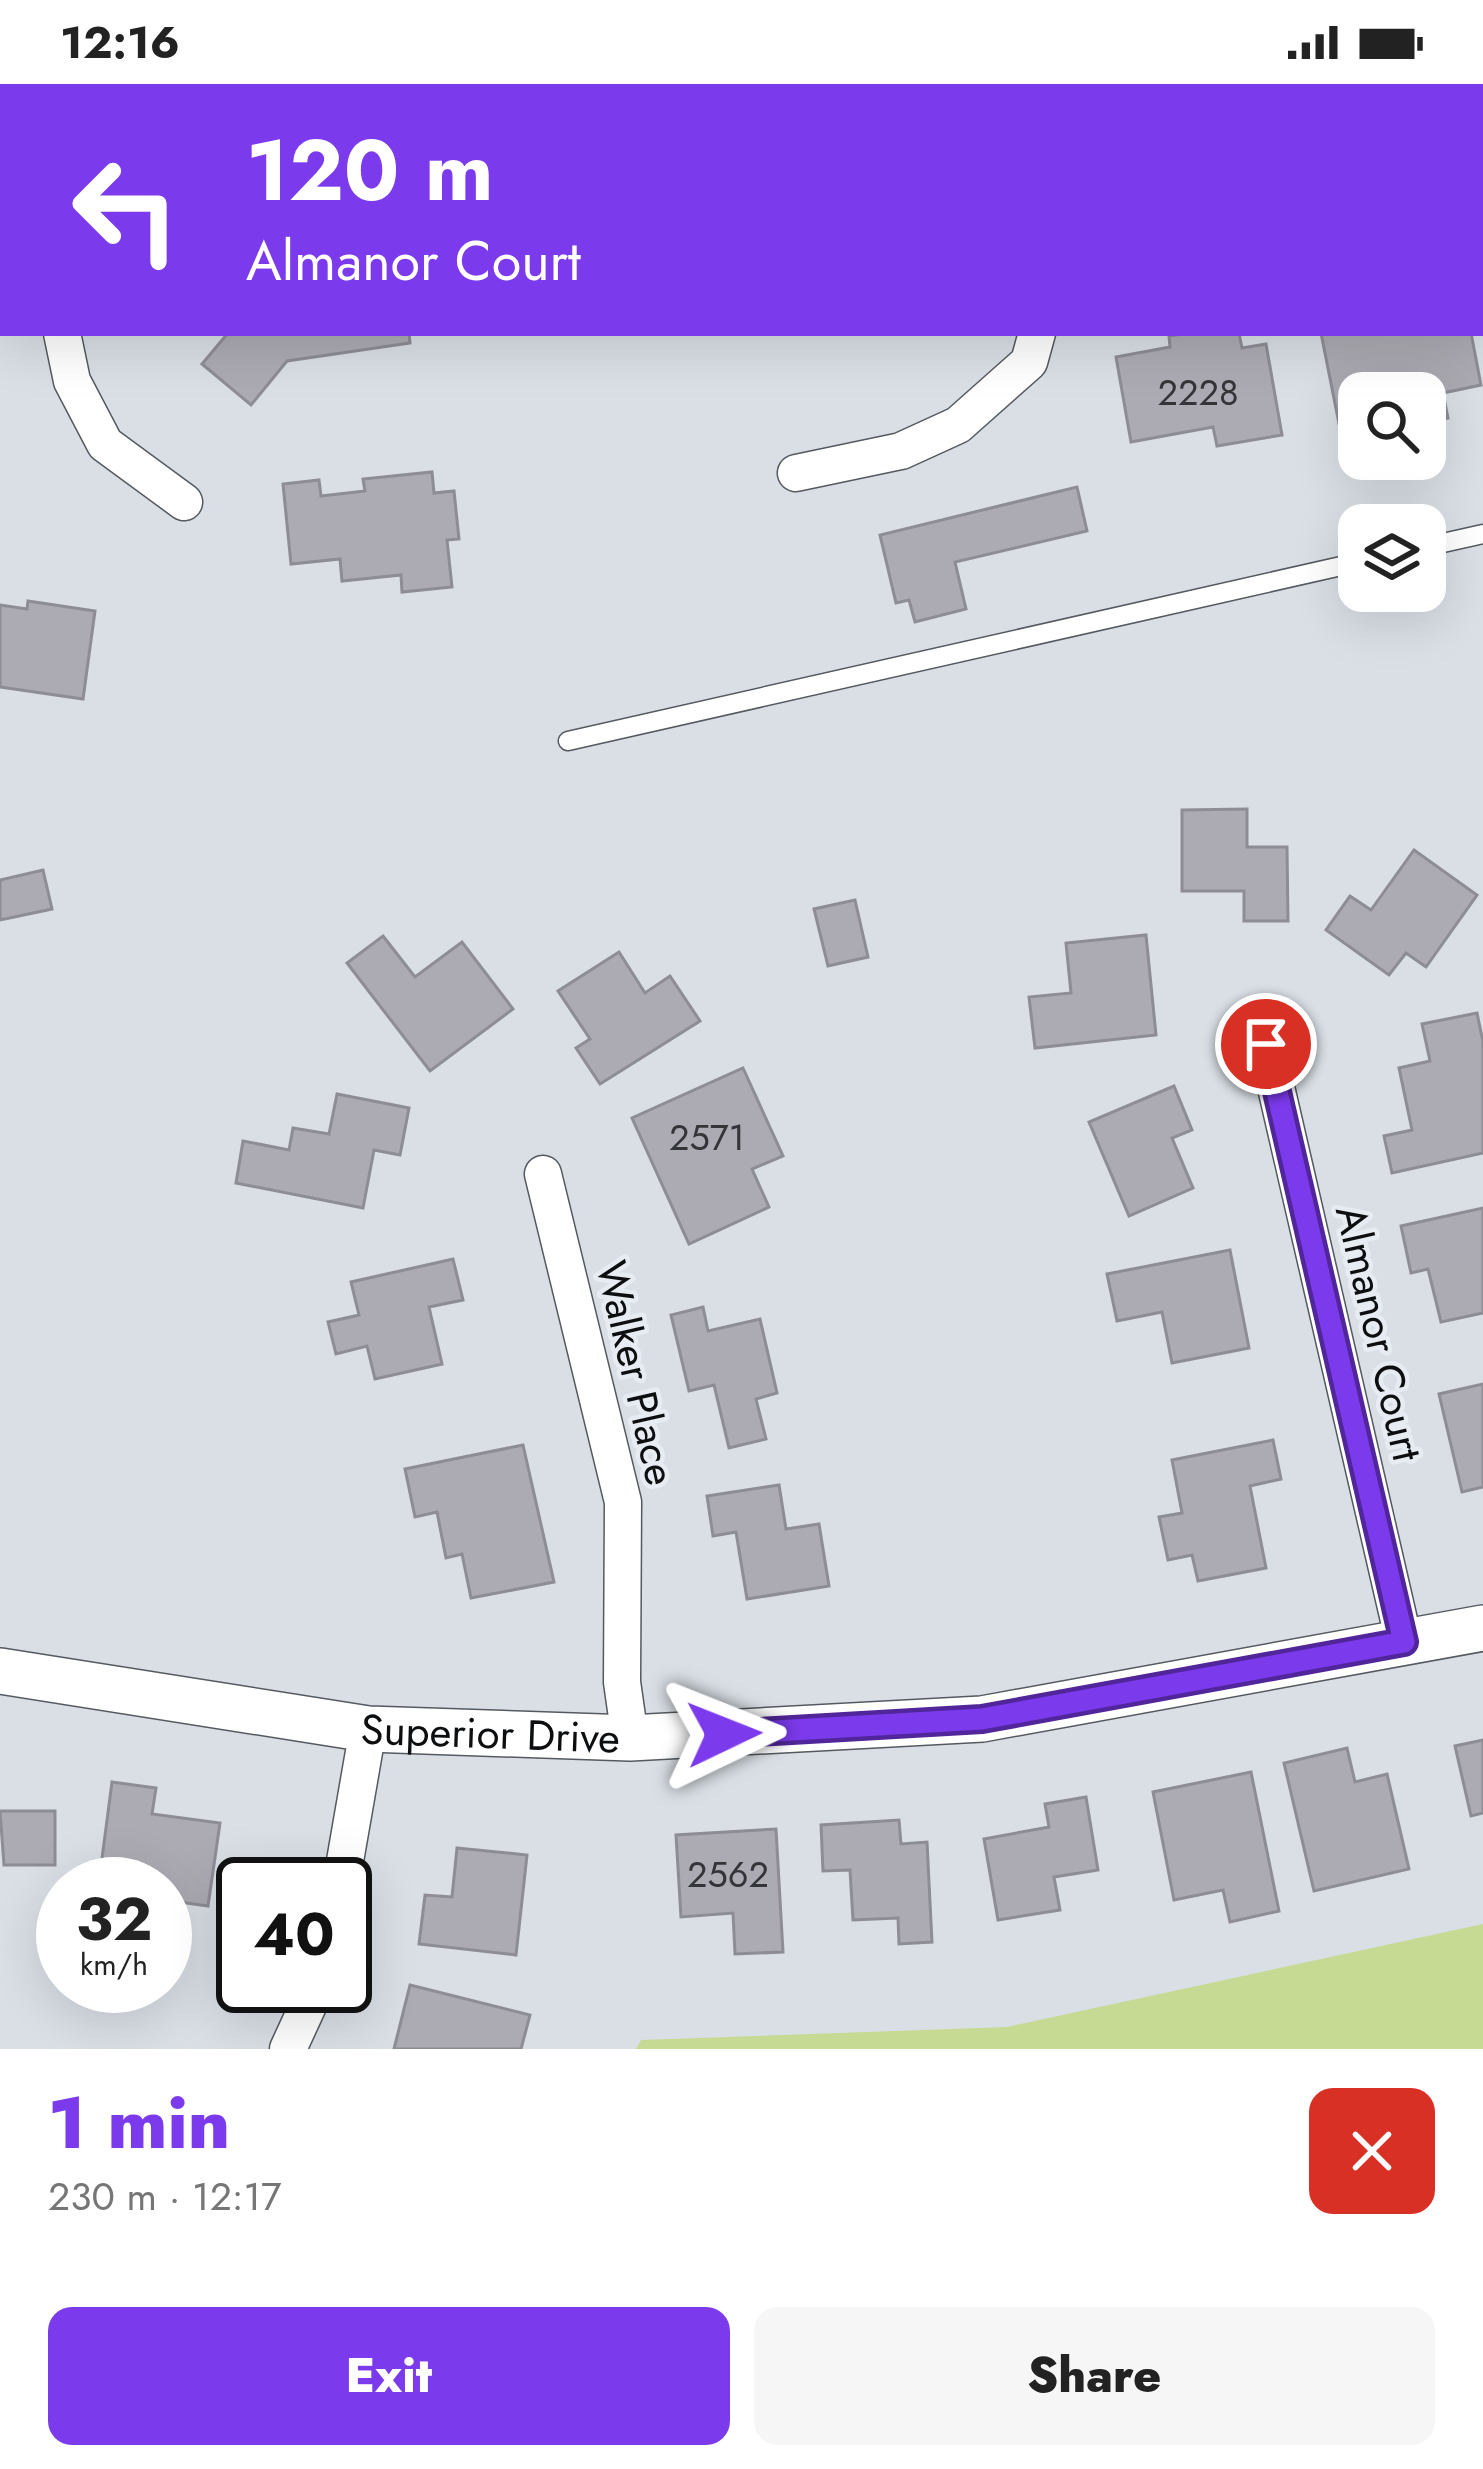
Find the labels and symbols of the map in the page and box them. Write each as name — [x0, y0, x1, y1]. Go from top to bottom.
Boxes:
house number: 2228 — [1157, 366, 1239, 418]
pin — [1215, 993, 1317, 1095]
house number: 2571 — [669, 1111, 745, 1163]
street label: Almanor Court — [1320, 1199, 1438, 1467]
street label: Walker Place — [581, 1255, 691, 1491]
position arrow — [661, 1671, 787, 1797]
street label: Superior Drive — [360, 1698, 621, 1768]
house number: 2562 — [687, 1848, 769, 1900]
speed limit sign: 40 — [216, 1857, 372, 2013]

